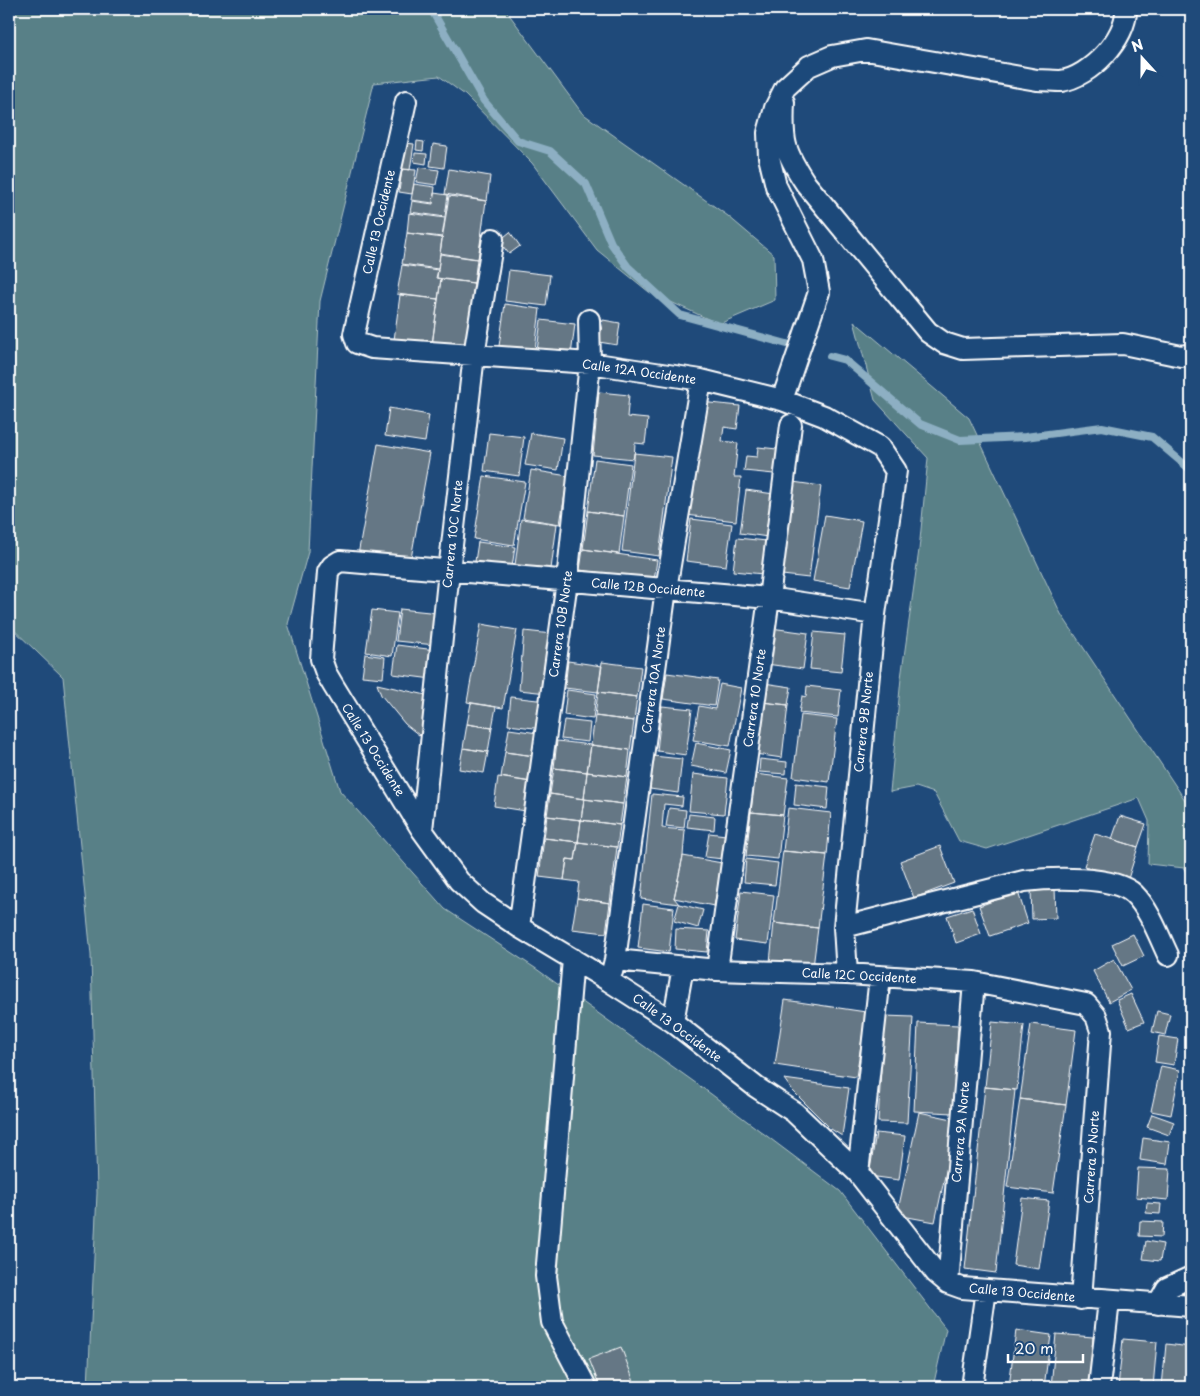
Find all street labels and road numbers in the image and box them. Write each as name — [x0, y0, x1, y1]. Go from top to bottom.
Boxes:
street label: Calle 13 Occidente — [357, 167, 399, 276]
street label: Calle 12A Occidente — [581, 354, 698, 388]
street label: Carrera 10C Norte — [437, 479, 467, 589]
street label: Carrera 10B Norte — [544, 569, 576, 678]
street label: Calle 12B Occidente — [590, 573, 706, 601]
street label: Carrera 10A Norte — [637, 625, 669, 735]
street label: Carrera 10 Norte — [738, 647, 770, 748]
street label: Carrera 9B Norte — [849, 671, 877, 773]
street label: Calle 13 Occidente — [338, 699, 410, 800]
street label: Calle 12C Occidente — [801, 963, 917, 987]
street label: Calle 13 Occidente — [629, 989, 726, 1066]
street label: Carrera 9A Norte — [947, 1080, 973, 1183]
street label: Carrera 9 Norte — [1079, 1110, 1103, 1204]
street label: Calle 13 Occidente — [968, 1278, 1077, 1306]

